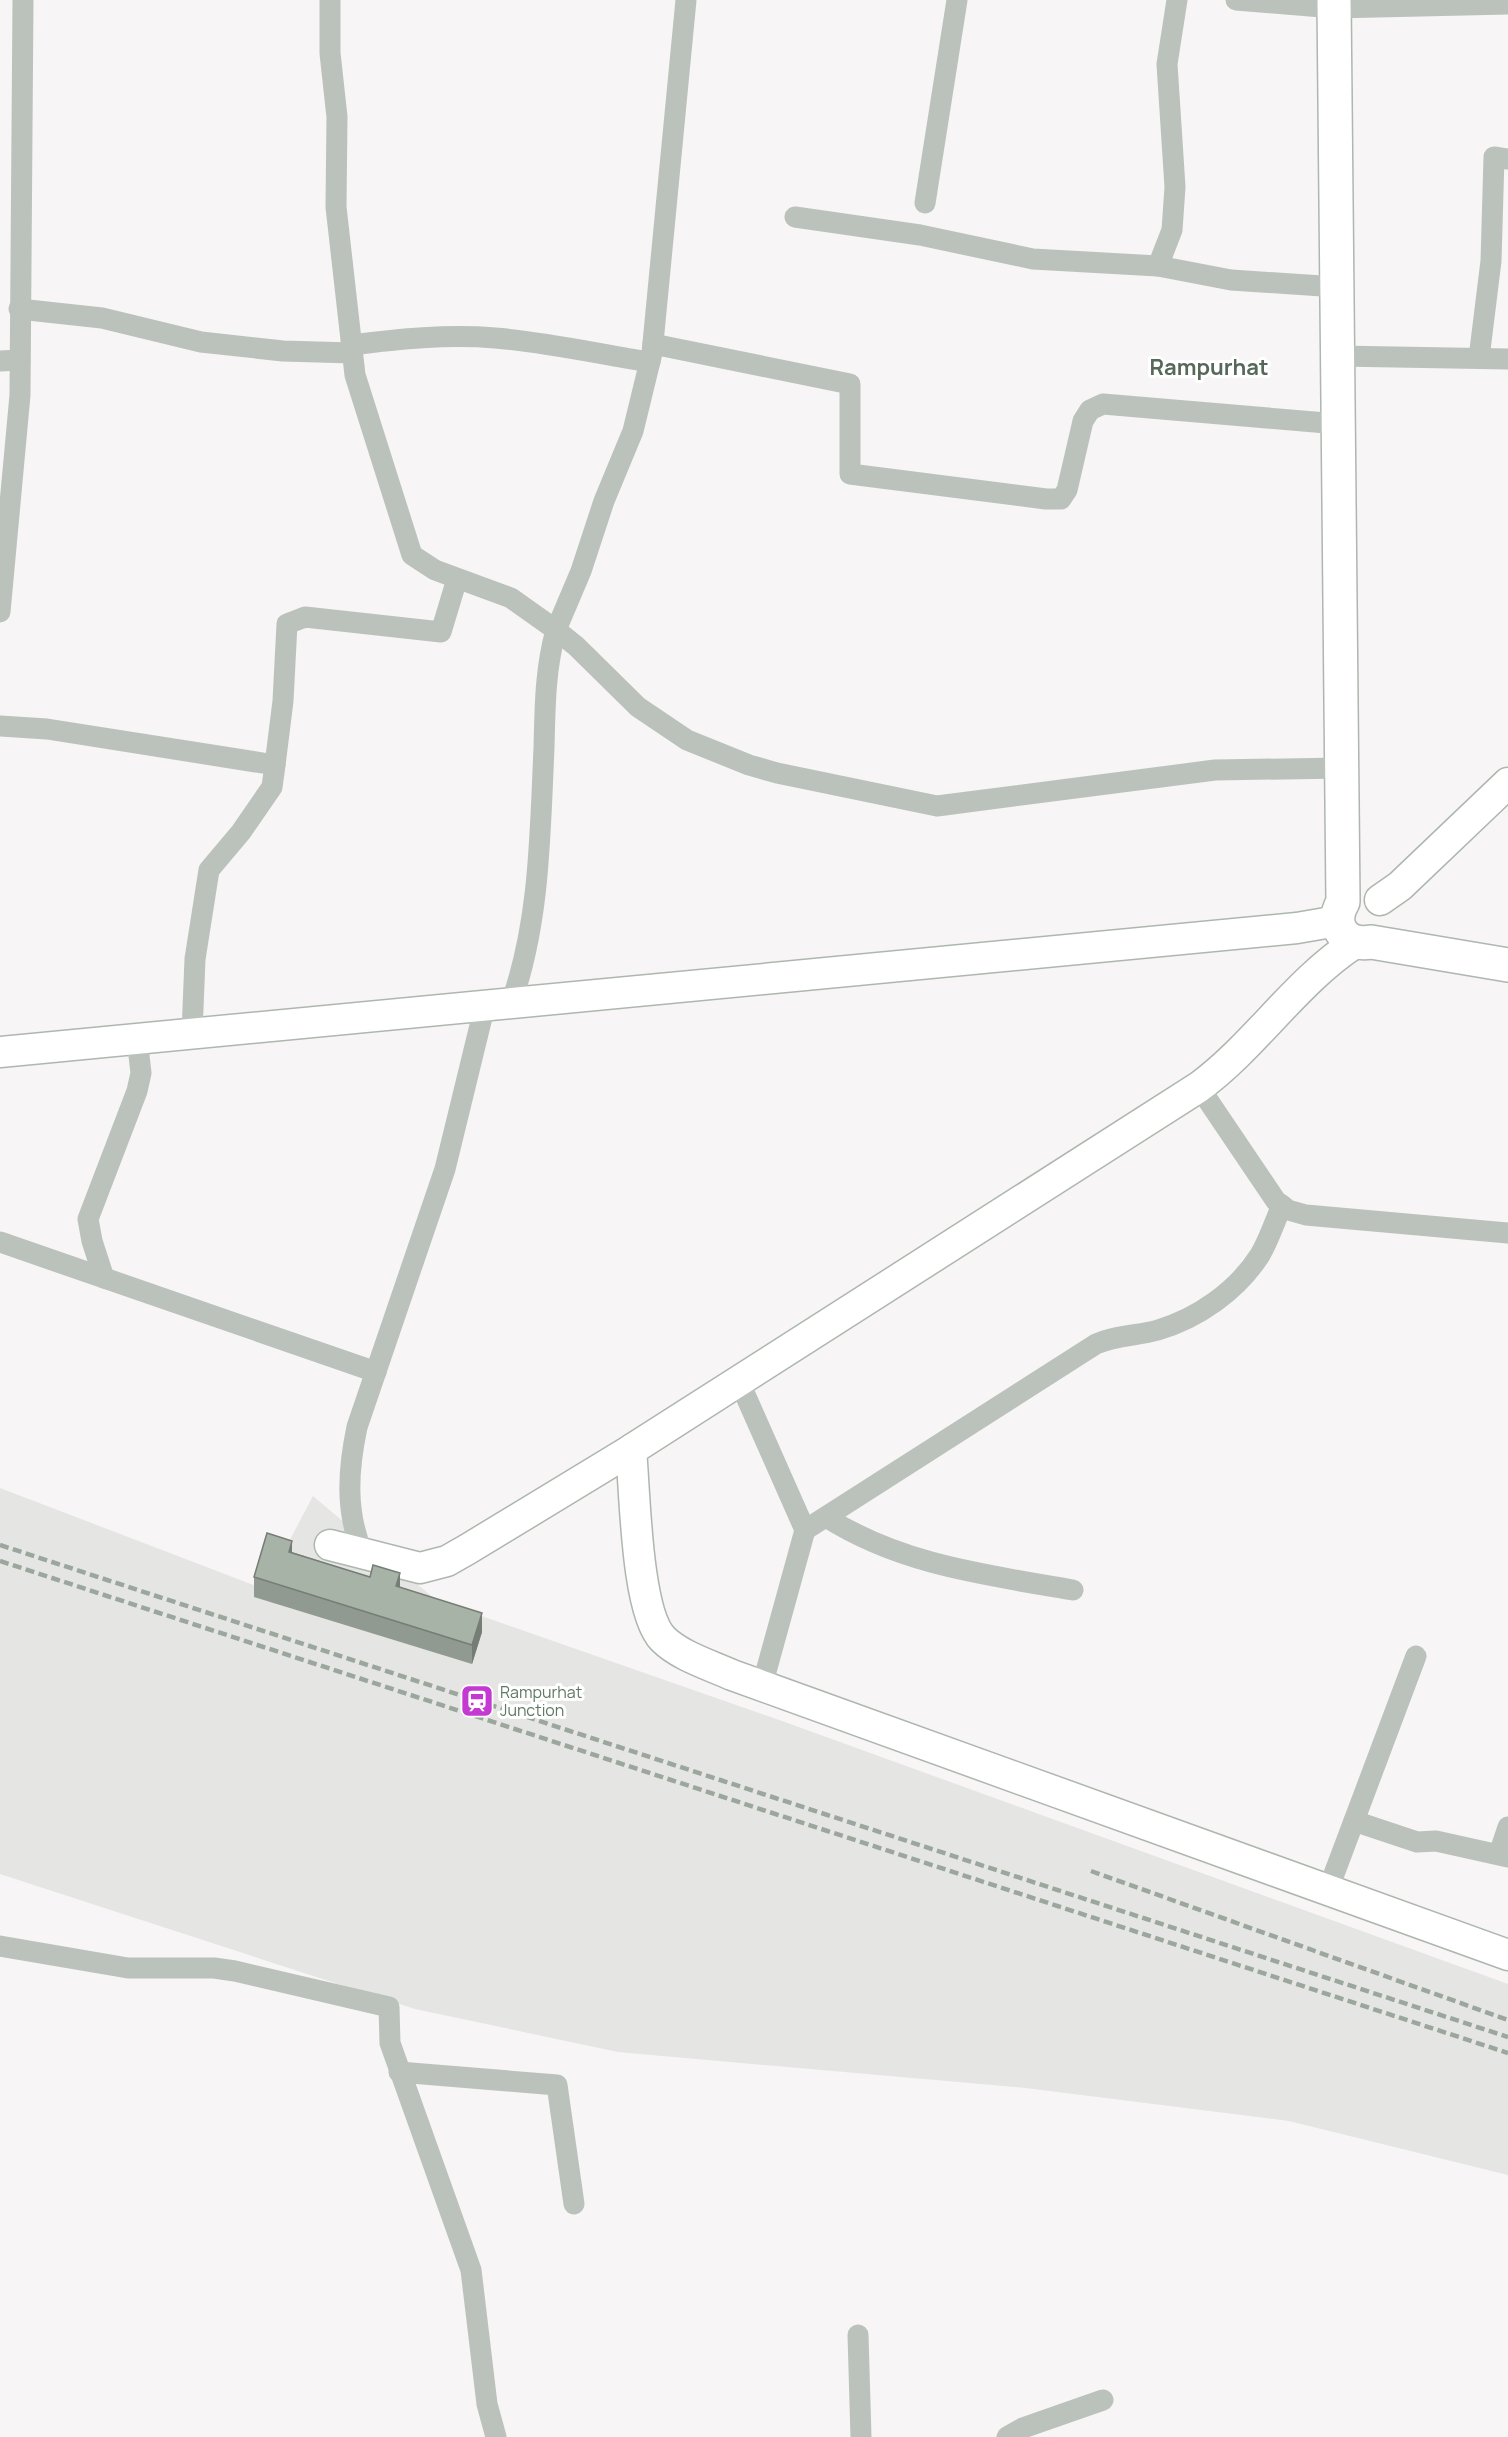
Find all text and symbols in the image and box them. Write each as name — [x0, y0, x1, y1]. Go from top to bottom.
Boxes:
district label: Rampurhat — [1149, 352, 1269, 382]
place label: Rampurhat Junction — [500, 1681, 582, 1721]
station icon: Rampurhat Junction — [459, 1683, 495, 1719]

